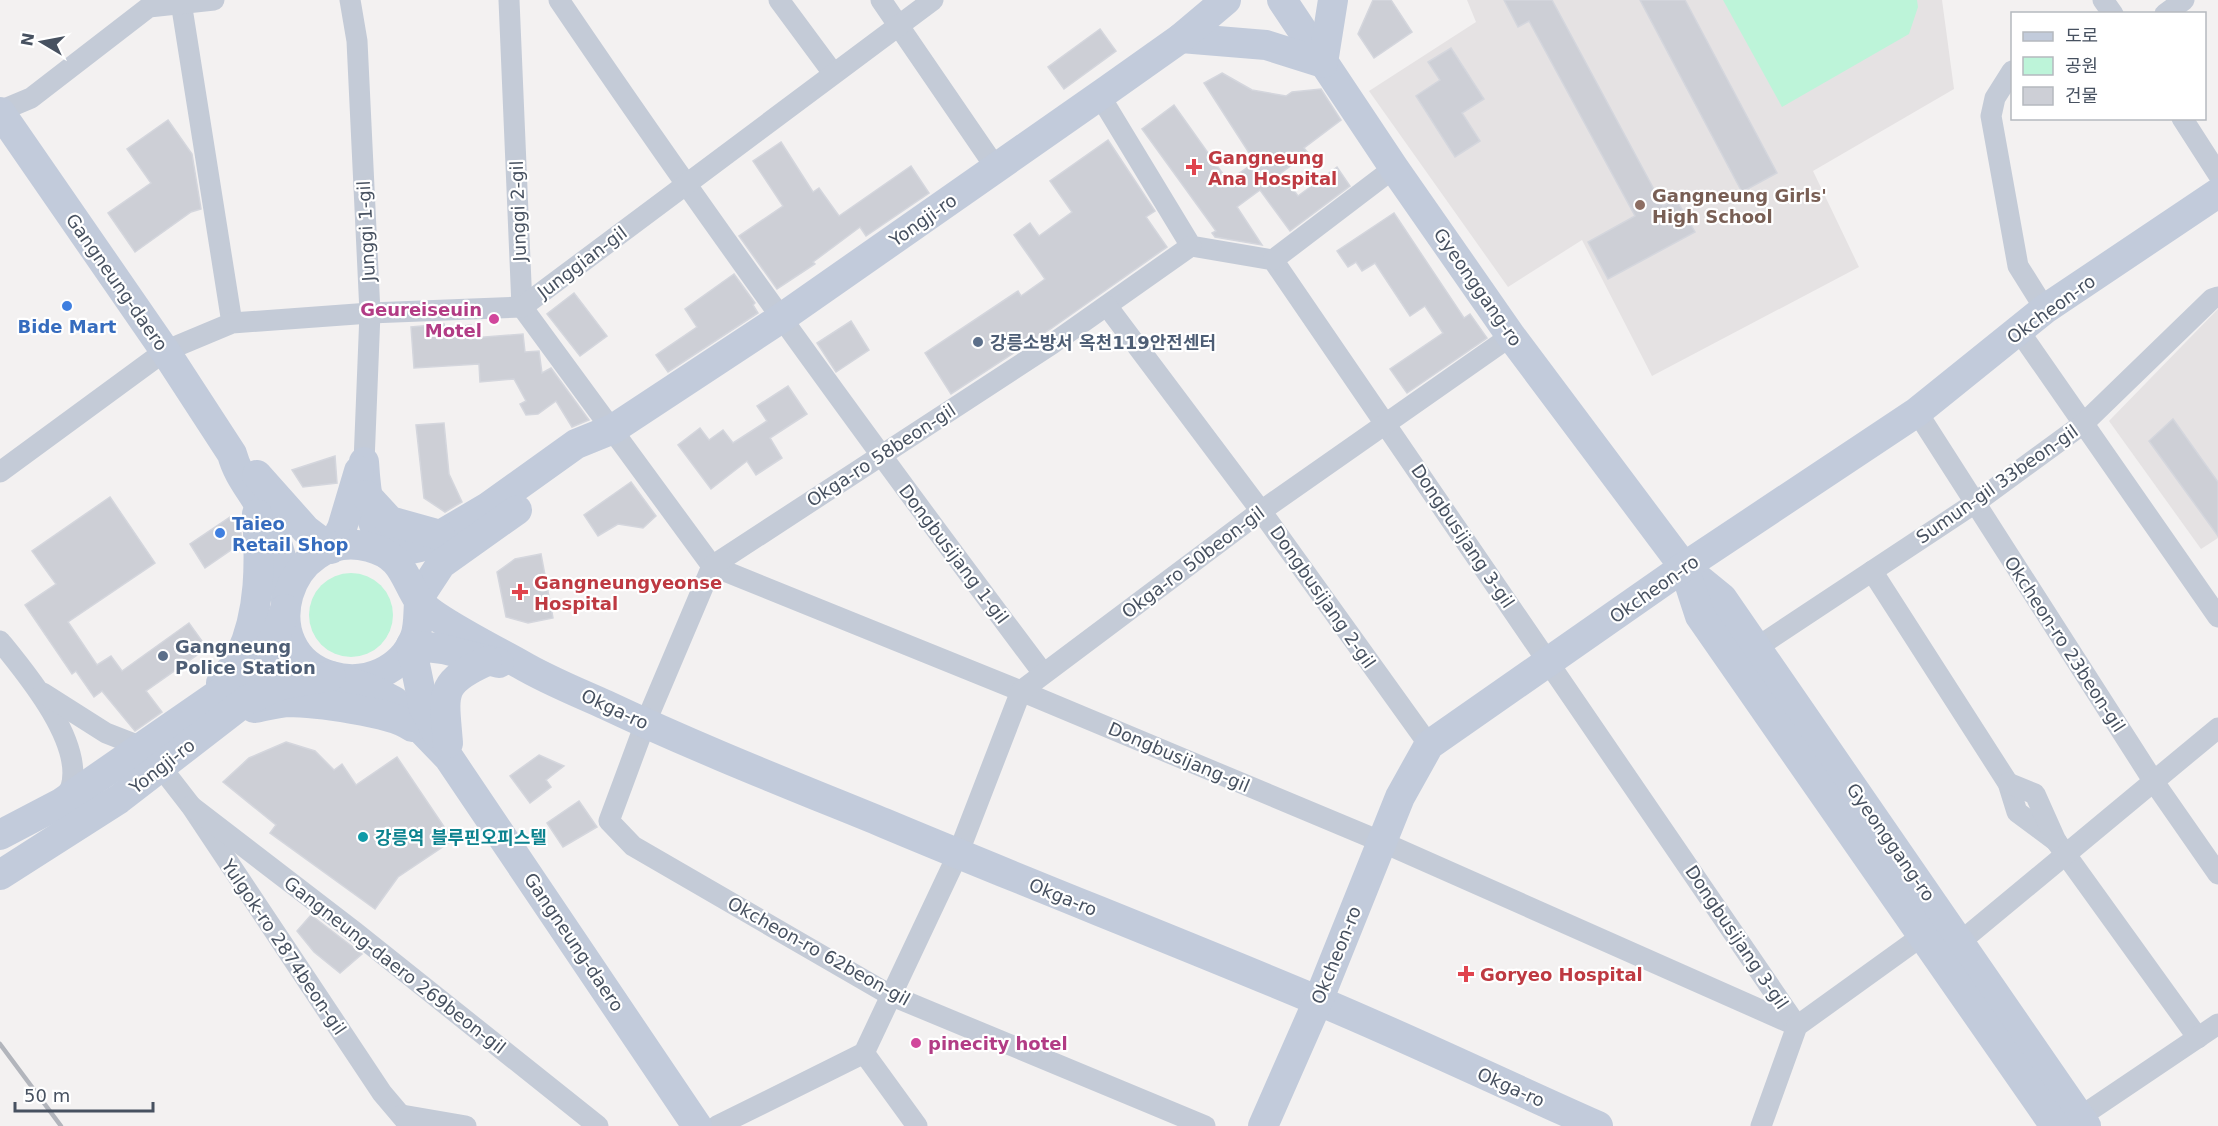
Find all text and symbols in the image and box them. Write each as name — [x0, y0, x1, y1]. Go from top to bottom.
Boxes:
north arrow — [12, 12, 72, 72]
legend — [2011, 12, 2206, 120]
text: 도로 — [2065, 25, 2098, 46]
text: N — [17, 31, 38, 48]
text: 공원 — [2065, 55, 2098, 76]
text: 건물 — [2065, 85, 2098, 106]
place label: Gangneung Ana Hospital — [1208, 147, 1337, 189]
marker: Gangneung Ana Hospital — [1185, 158, 1203, 176]
street label: Junggi 2-gil — [506, 160, 530, 263]
street label: Junggi 1-gil — [353, 180, 379, 283]
place label: Gangneung Girls' High School — [1652, 185, 1827, 227]
street label: Yongji-ro — [885, 189, 961, 251]
marker: Gangneung Girls' High School — [1633, 198, 1647, 212]
street label: Gangneung-daero — [62, 209, 172, 355]
street label: Junggian-gil — [532, 222, 631, 303]
street label: Gyeonggang-ro — [1429, 224, 1527, 350]
street label: Okcheon-ro — [2003, 270, 2099, 348]
marker: Bide Mart — [60, 299, 74, 313]
place label: Geureiseuin Motel — [360, 299, 482, 341]
marker: Geureiseuin Motel — [487, 312, 501, 326]
place label: Bide Mart — [18, 316, 117, 337]
place label: 강릉소방서 옥천119안전센터 — [990, 332, 1216, 353]
marker: 강릉소방서 옥천119안전센터 — [971, 335, 985, 349]
street label: Okga-ro 58beon-gil — [803, 399, 959, 511]
street label: Sumun-gil 33beon-gil — [1912, 420, 2082, 548]
street label: Dongbusijang 3-gil — [1407, 460, 1519, 612]
street label: Dongbusijang 1-gil — [895, 480, 1013, 628]
street label: Okga-ro 50beon-gil — [1118, 502, 1268, 622]
place label: Taieo Retail Shop — [232, 513, 349, 555]
street label: Dongbusijang 2-gil — [1266, 522, 1380, 672]
marker: Taieo Retail Shop — [213, 526, 227, 540]
street label: Okcheon-ro — [1605, 551, 1703, 627]
street label: Okcheon-ro 23beon-gil — [2000, 552, 2130, 736]
place label: Gangneungyeonse Hospital — [534, 572, 722, 614]
marker: Gangneungyeonse Hospital — [511, 583, 529, 601]
place label: Gangneung Police Station — [175, 636, 316, 678]
marker: Gangneung Police Station — [156, 649, 170, 663]
street label: Okga-ro — [578, 684, 652, 734]
street label: Dongbusijang-gil — [1105, 718, 1253, 796]
street label: Yongji-ro — [124, 734, 199, 799]
street label: Gyeonggang-ro — [1842, 779, 1940, 905]
place label: 강릉역 블루핀오피스텔 — [375, 827, 547, 848]
marker: 강릉역 블루핀오피스텔 — [356, 830, 370, 844]
street label: Yulgok-ro 2874beon-gil — [217, 854, 351, 1039]
street label: Dongbusijang 3-gil — [1681, 861, 1793, 1013]
street label: Gangneung-daero — [520, 869, 628, 1015]
street label: Gangneung-daero 269beon-gil — [280, 872, 510, 1058]
street label: Okga-ro — [1026, 874, 1100, 920]
street label: Okcheon-ro 62beon-gil — [724, 892, 914, 1010]
street label: Okcheon-ro — [1307, 903, 1365, 1007]
place label: Goryeo Hospital — [1480, 964, 1643, 985]
marker: Goryeo Hospital — [1457, 965, 1475, 983]
place label: pinecity hotel — [928, 1033, 1068, 1054]
marker: pinecity hotel — [909, 1036, 923, 1050]
street label: Okga-ro — [1474, 1063, 1548, 1111]
scale bar — [15, 1075, 153, 1113]
text: 50 m — [24, 1085, 70, 1106]

